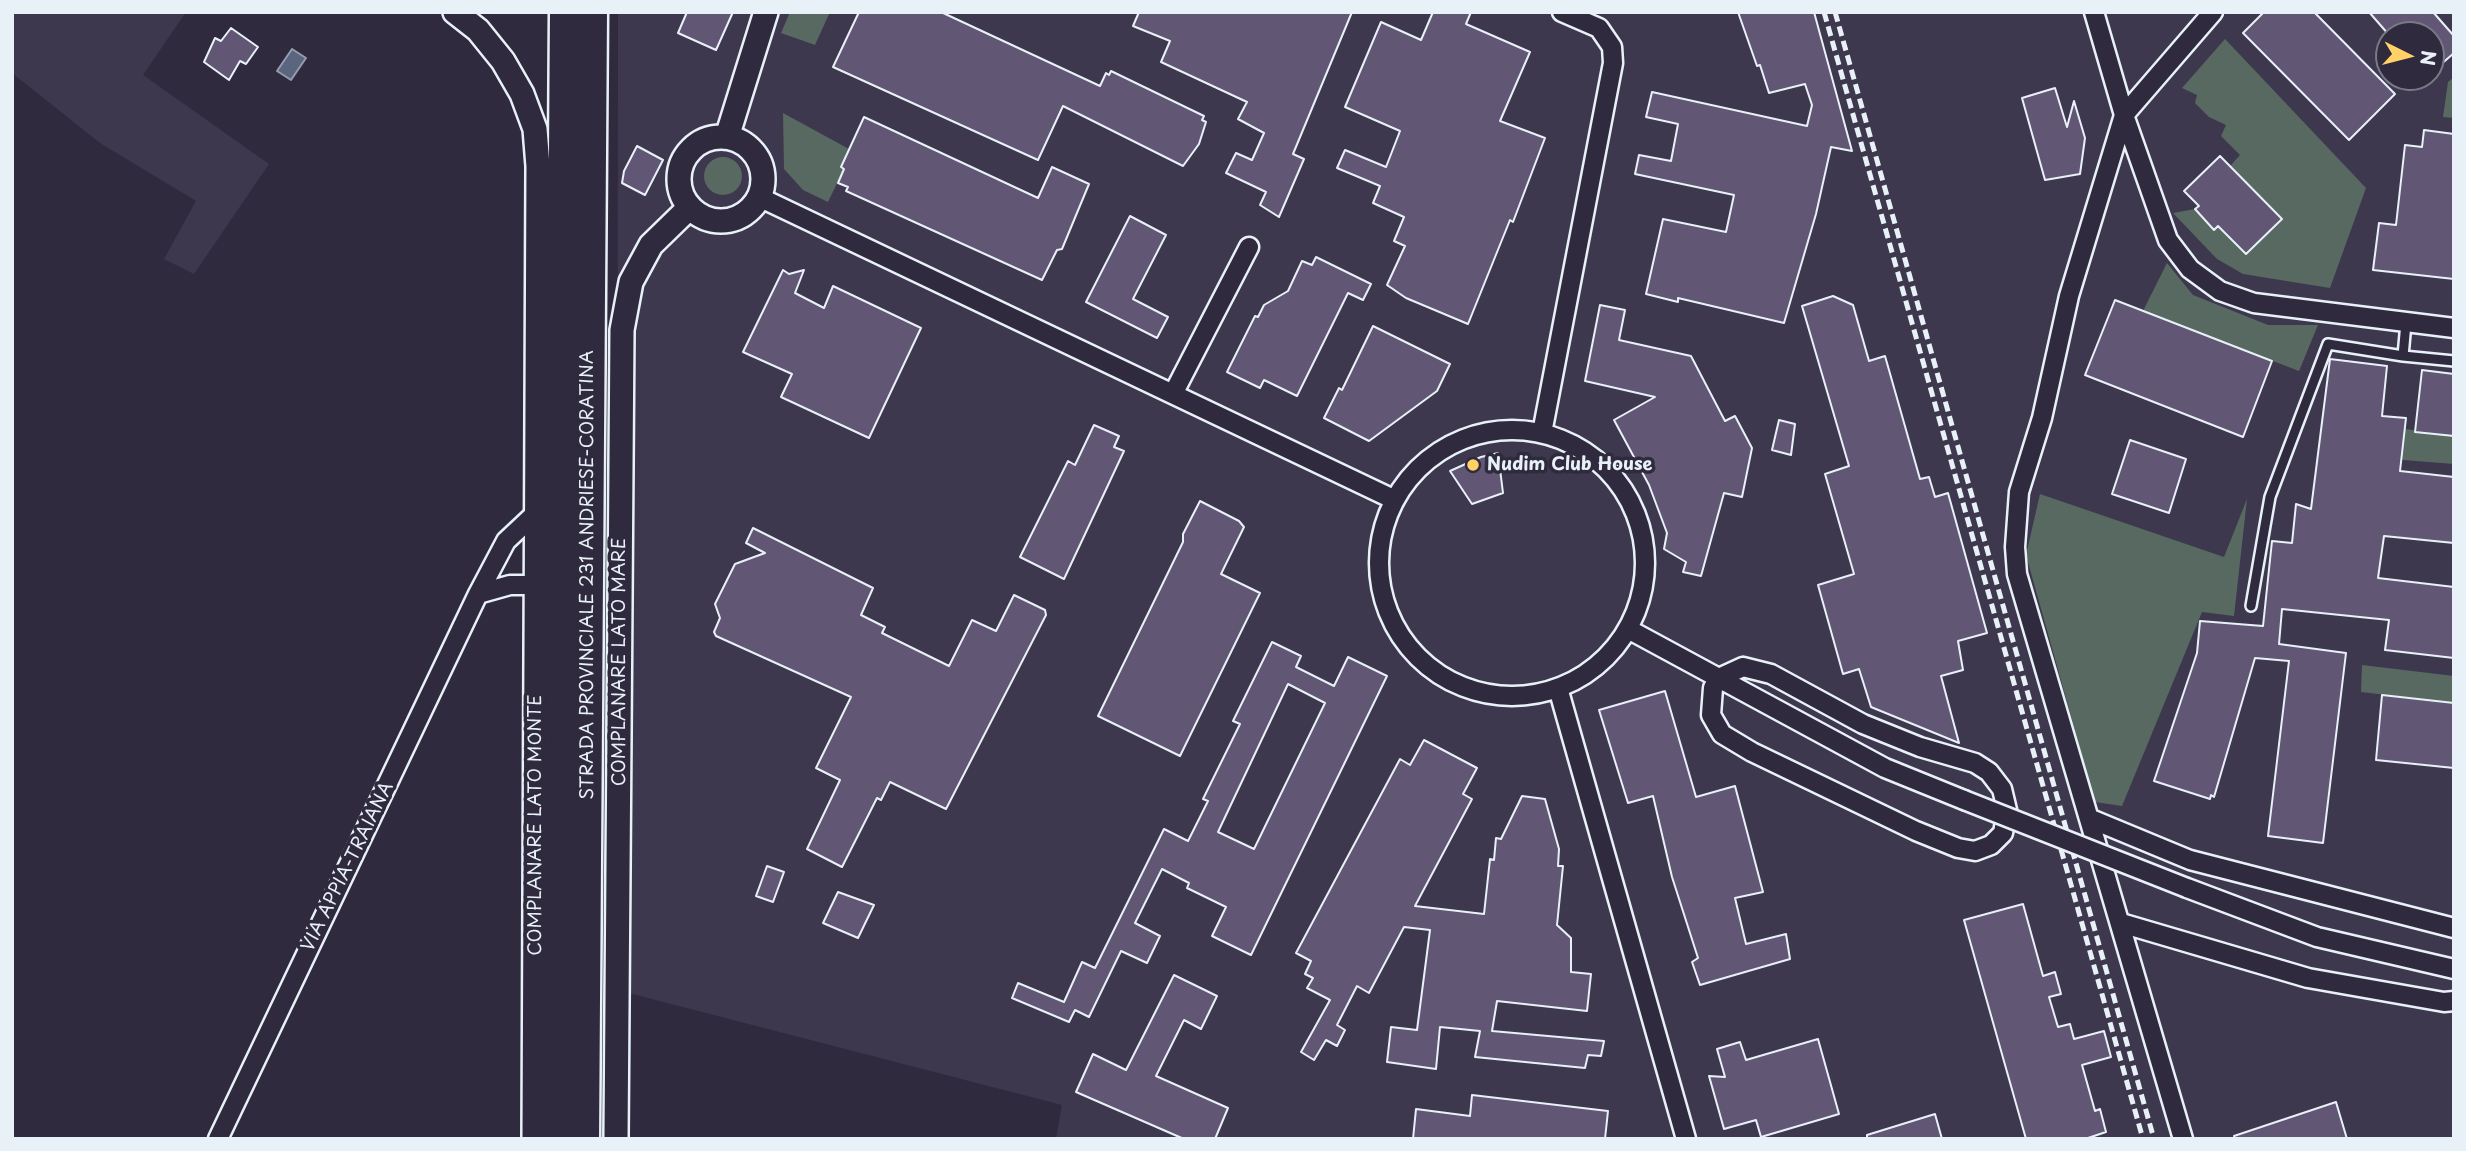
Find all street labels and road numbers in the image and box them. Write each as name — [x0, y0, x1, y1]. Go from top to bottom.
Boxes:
street label: STRADA PROVINCIALE 231 ANDRIESE-CORATINA — [577, 350, 599, 800]
street label: COMPLANARE LATO MARE — [609, 538, 631, 786]
street label: COMPLANARE LATO MONTE — [525, 694, 547, 956]
street label: VIA APPIA-TRAIANA — [298, 779, 398, 955]

